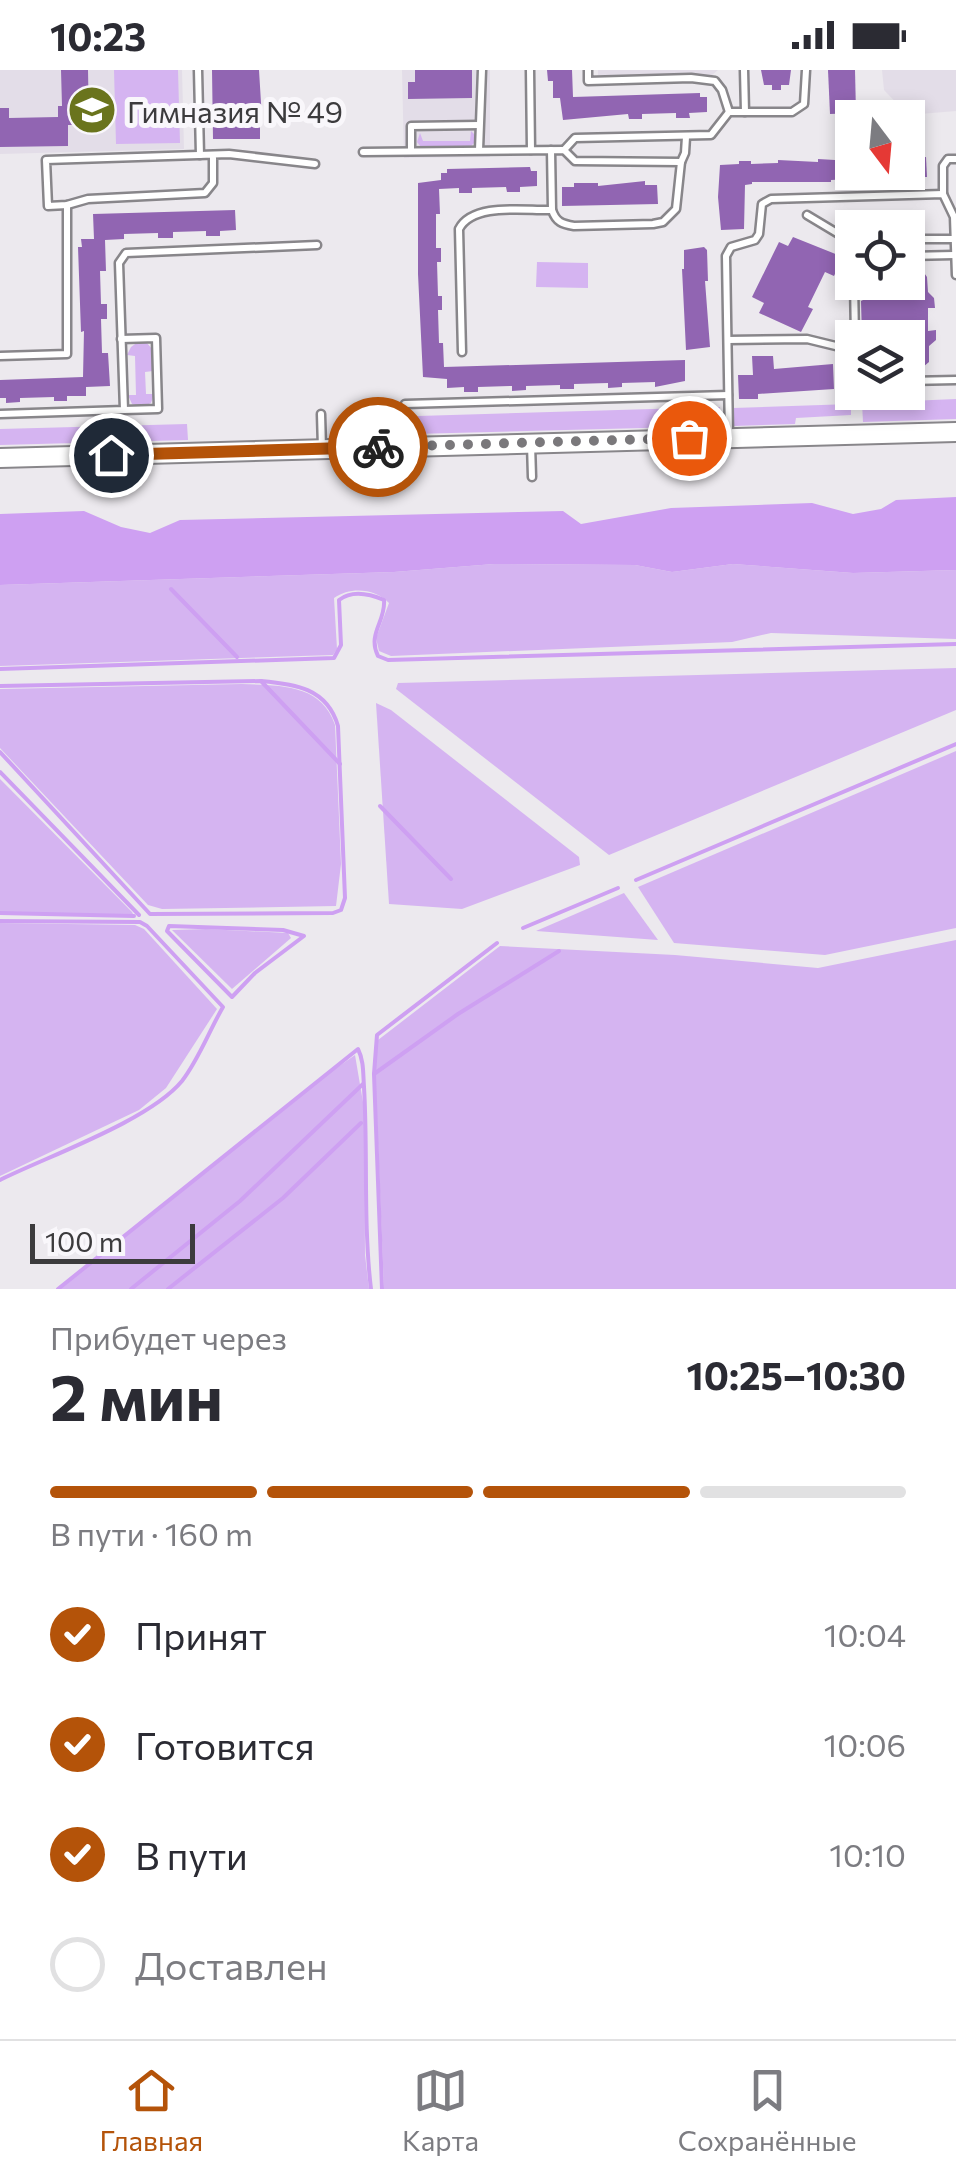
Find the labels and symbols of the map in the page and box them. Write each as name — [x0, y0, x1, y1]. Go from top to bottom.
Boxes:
school or university icon: Гимназия № 49 — [66, 84, 118, 136]
place label: Гимназия № 49 — [127, 92, 343, 129]
north arrow — [835, 100, 925, 190]
pin — [647, 396, 732, 481]
courier — [328, 397, 428, 497]
pin — [69, 413, 154, 498]
scale bar — [30, 1219, 195, 1264]

